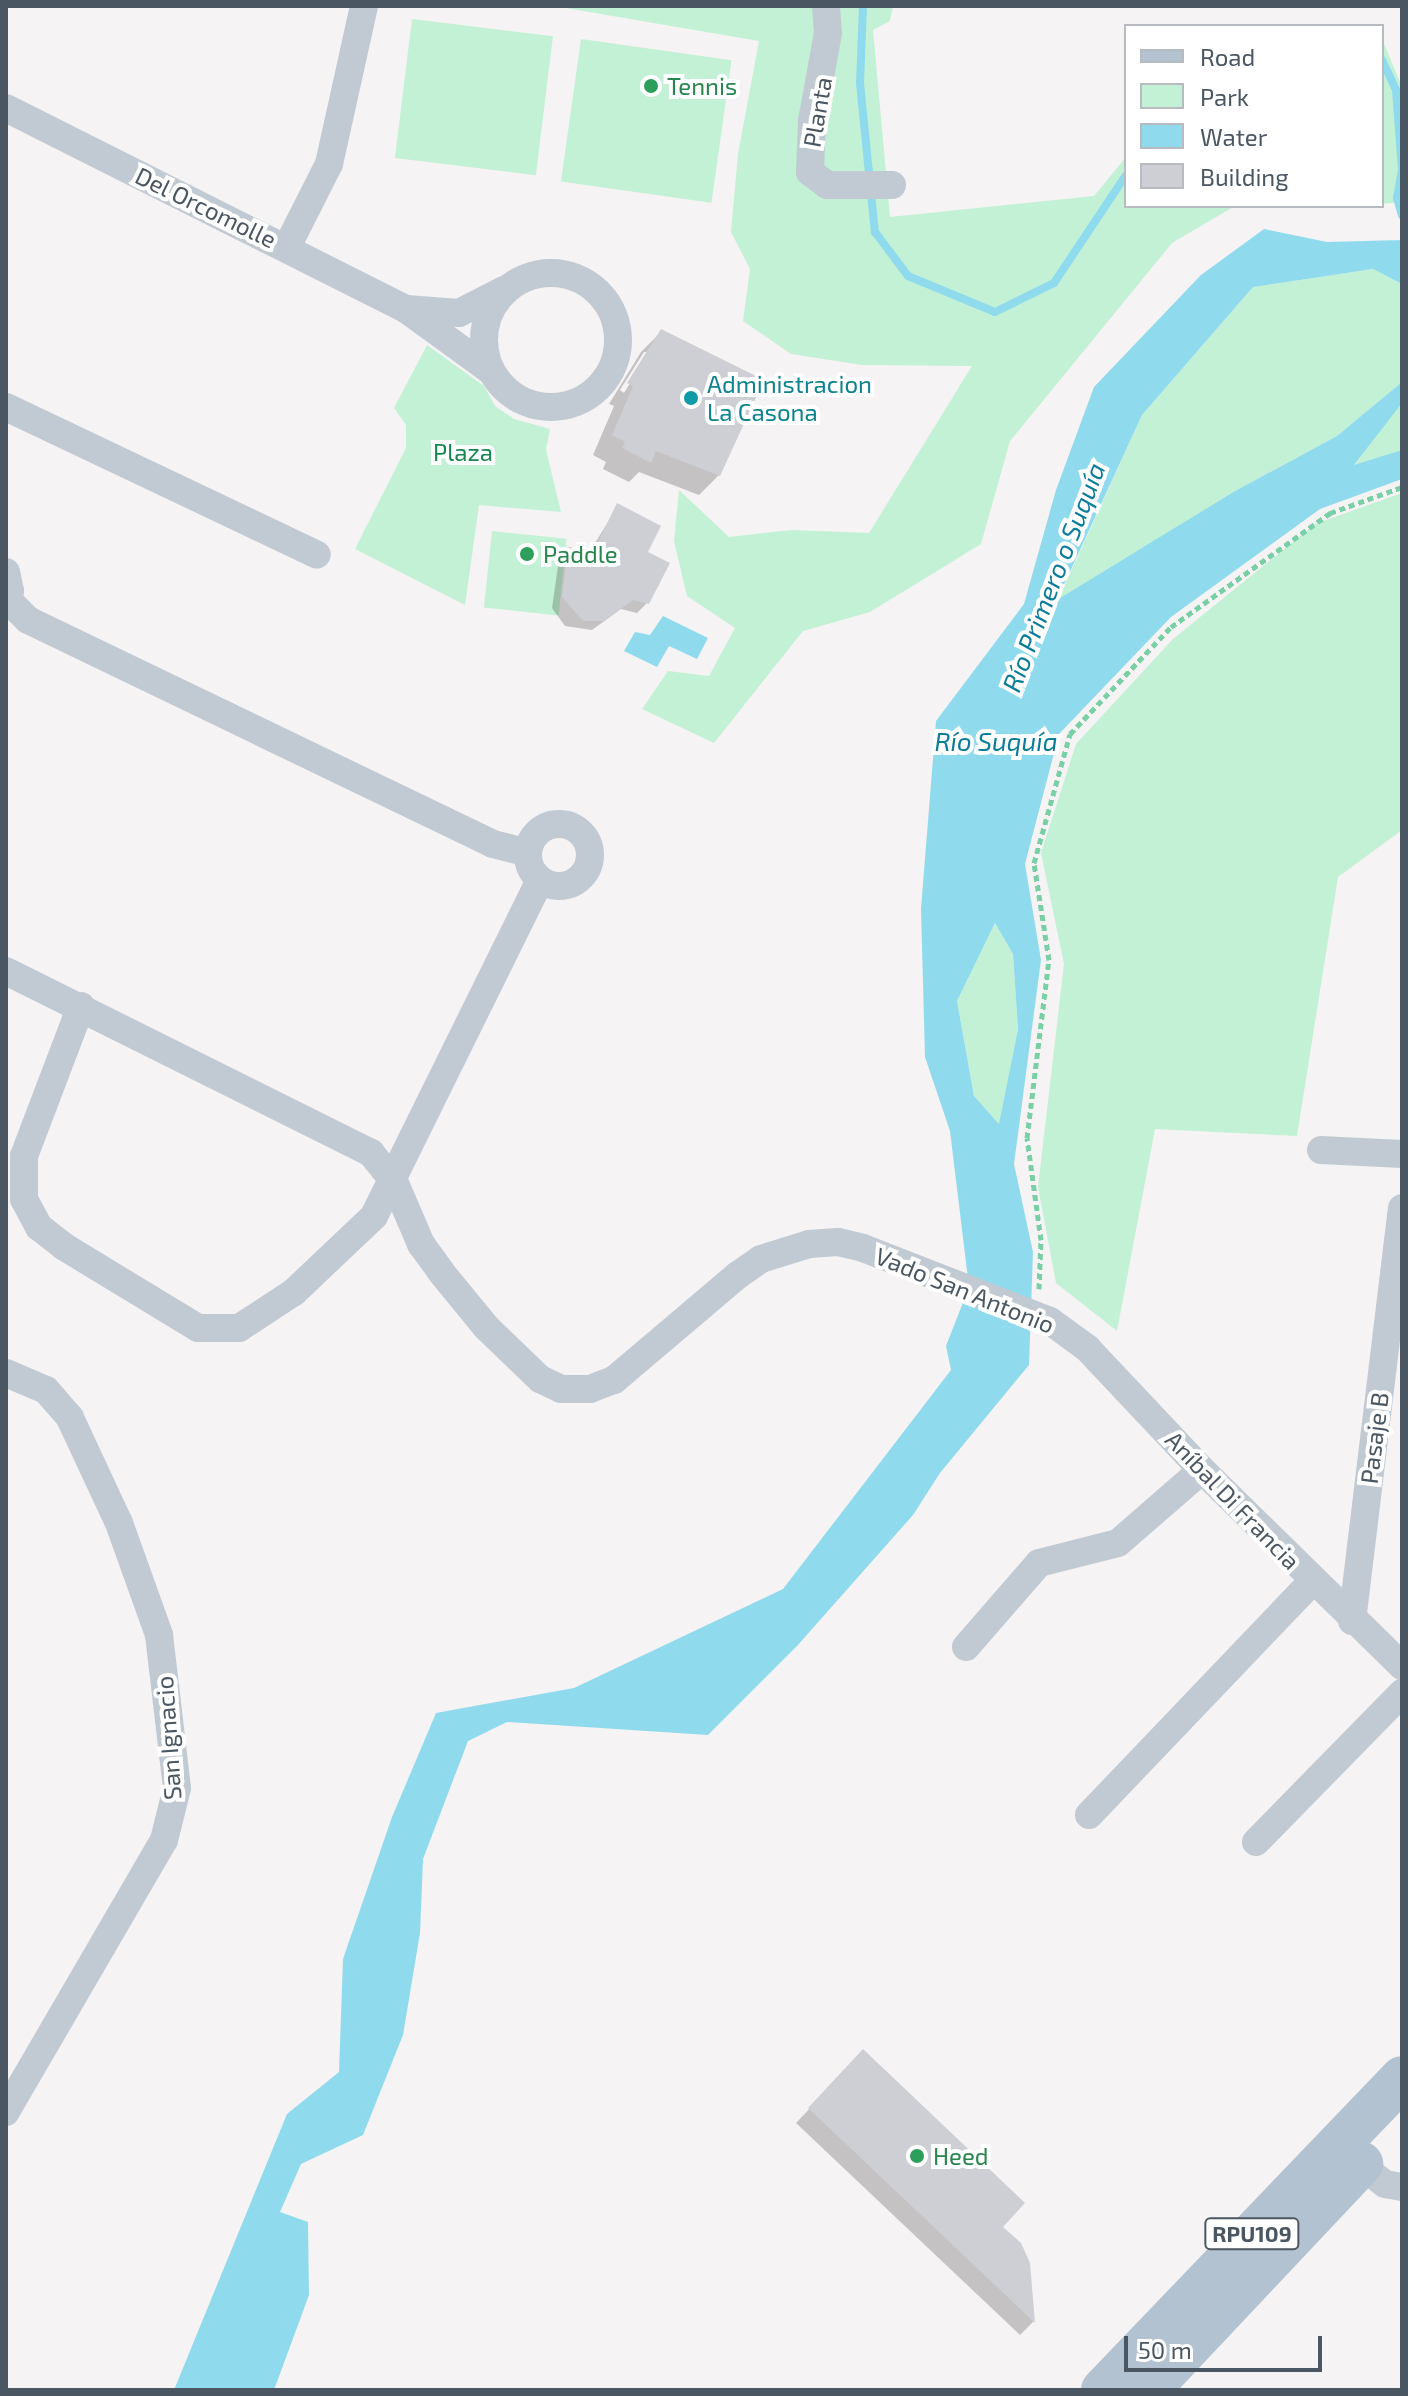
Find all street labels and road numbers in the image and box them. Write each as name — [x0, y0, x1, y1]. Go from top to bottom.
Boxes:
street label: Planta — [797, 75, 837, 149]
street label: Del Orcomolle — [131, 160, 281, 254]
street label: Vado San Antonio — [871, 1241, 1059, 1339]
street label: Pasaje B — [1354, 1391, 1394, 1485]
street label: Aníbal Di Francia — [1160, 1425, 1306, 1575]
street label: San Ignacio — [149, 1675, 187, 1801]
road number: RPU109 — [1204, 2216, 1300, 2252]

